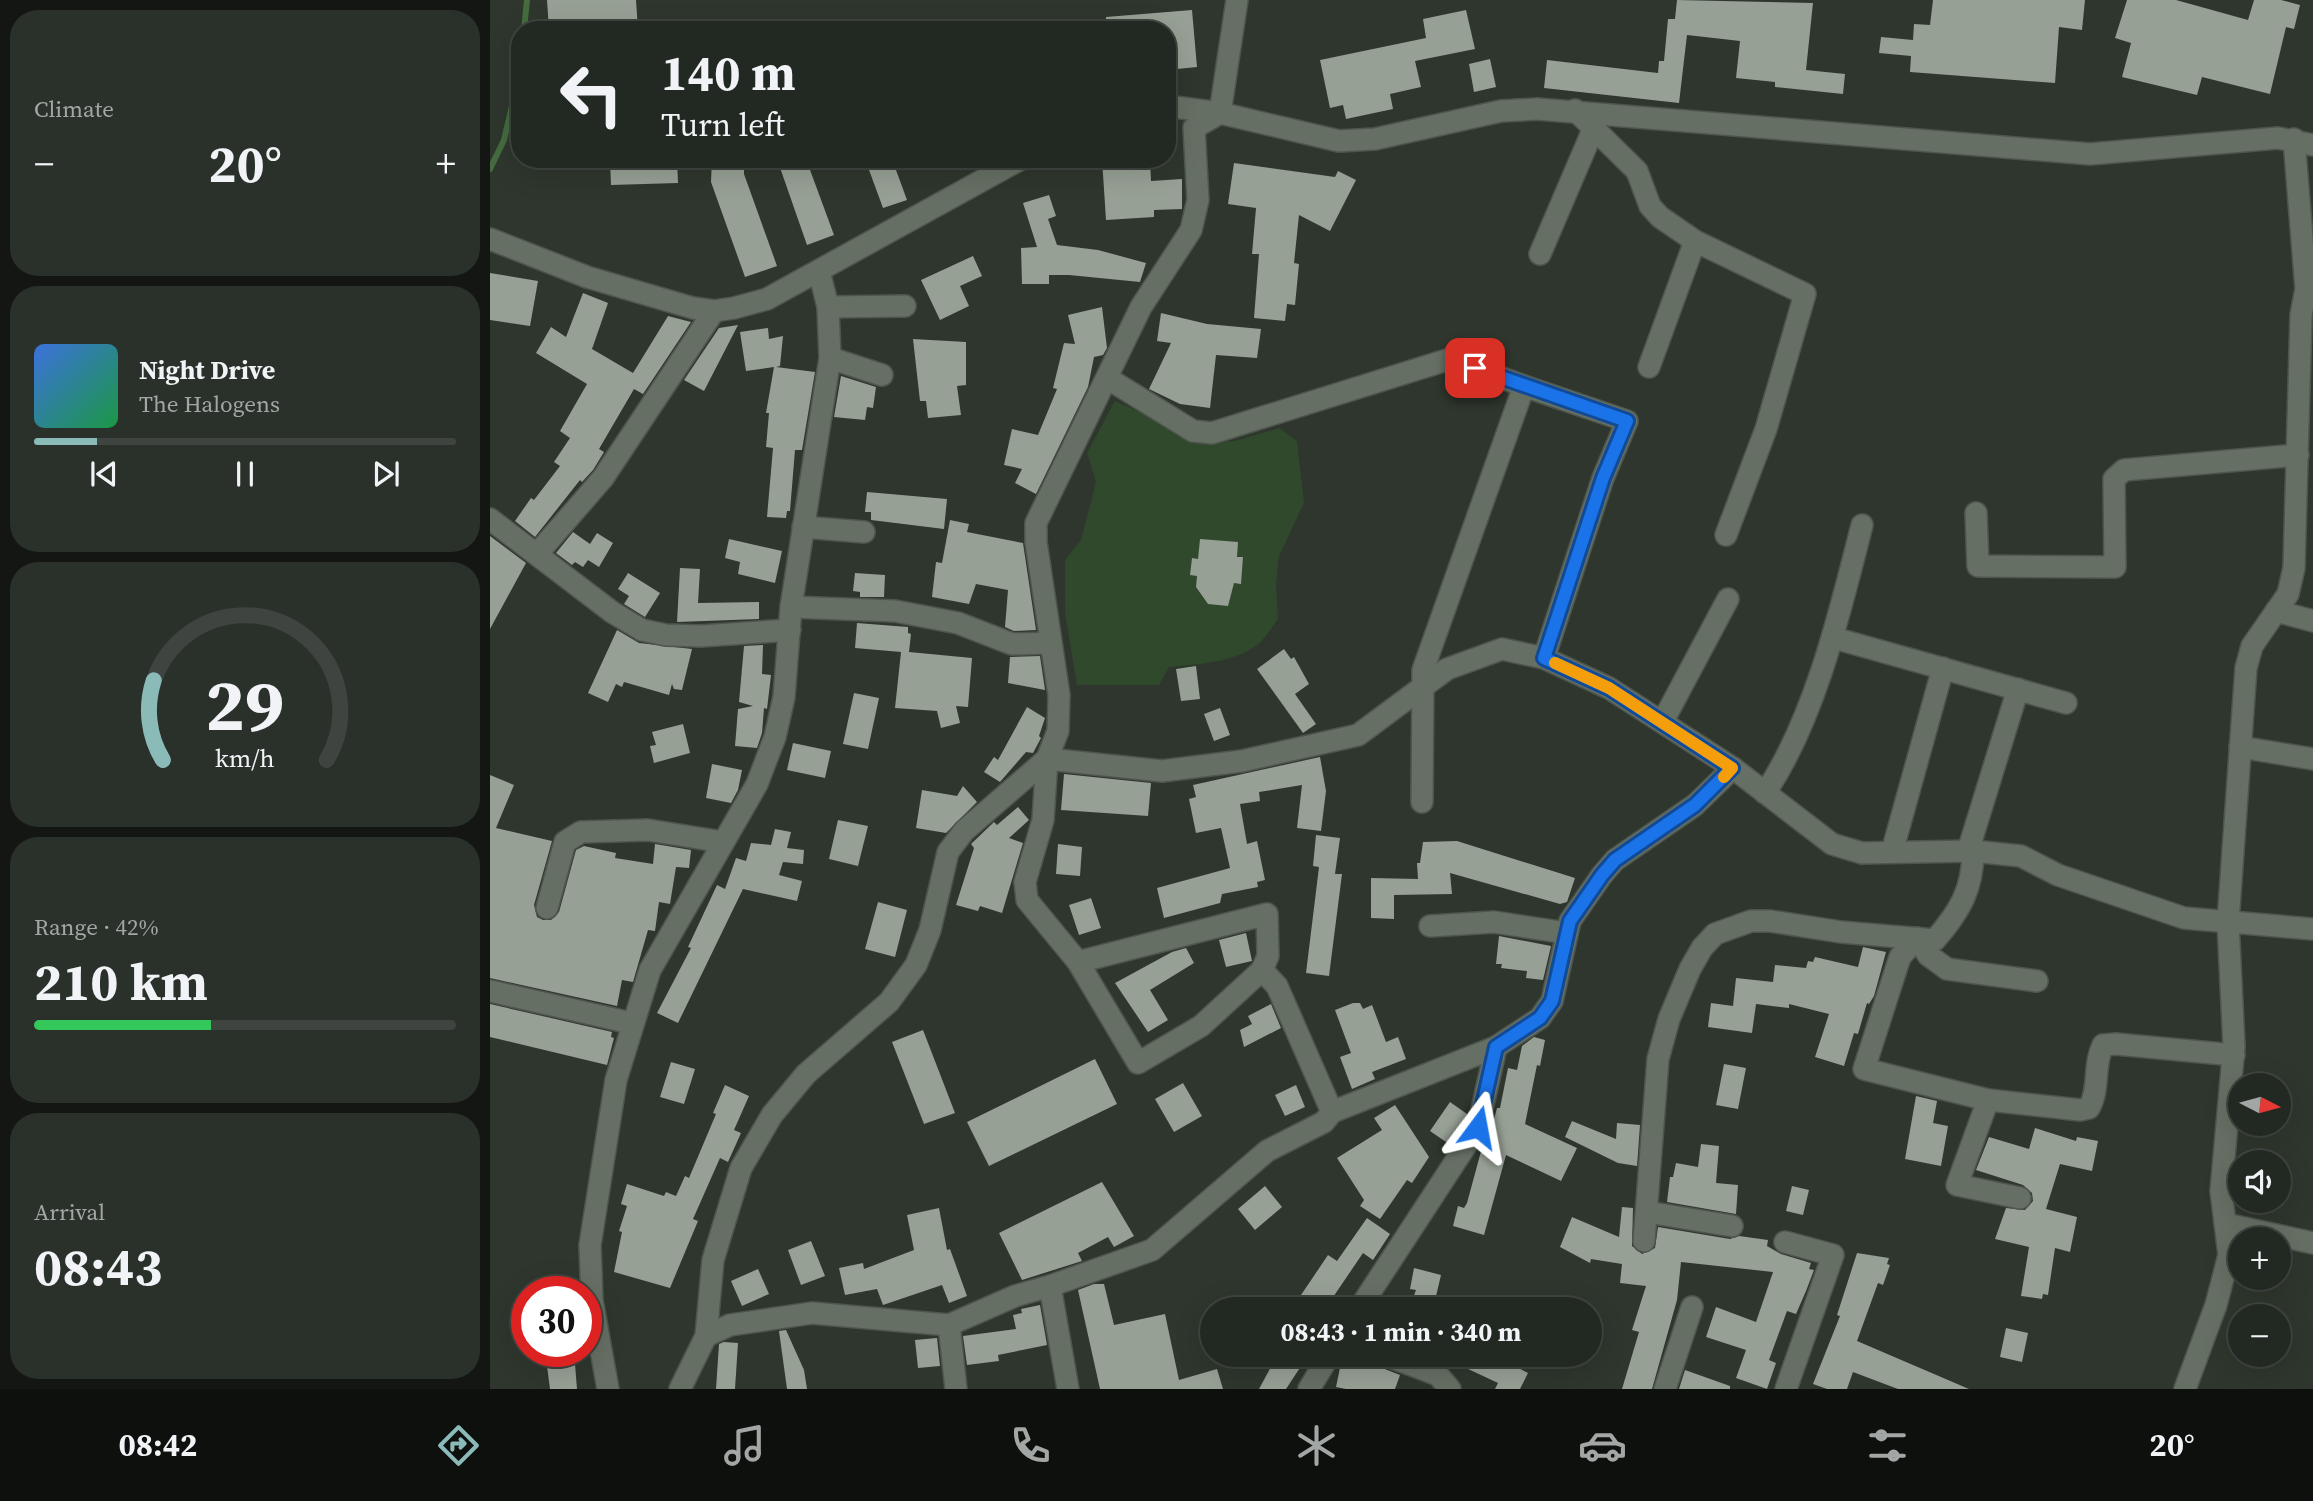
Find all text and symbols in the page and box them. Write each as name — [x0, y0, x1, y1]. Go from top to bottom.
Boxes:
text: 140 m — [661, 39, 796, 106]
icon: left — [546, 49, 637, 140]
text: Climate — [34, 93, 114, 125]
text: Turn left — [661, 103, 785, 147]
text: 20° — [208, 128, 282, 199]
text: − — [34, 138, 54, 190]
text: + — [436, 138, 456, 190]
pin — [1445, 338, 1505, 398]
icon: arrive — [1456, 349, 1494, 387]
text: Night Drive — [139, 352, 275, 388]
text: The Halogens — [139, 388, 280, 420]
icon: previous — [85, 455, 123, 493]
icon: pause — [226, 455, 264, 493]
icon: next — [367, 455, 405, 493]
text: 29 — [206, 656, 284, 755]
text: km/h — [215, 741, 275, 775]
text: Range · 42% — [34, 911, 159, 943]
text: 210 km — [34, 946, 208, 1017]
north arrow — [2228, 1073, 2291, 1136]
map controls — [2228, 1073, 2291, 1367]
position arrow — [1441, 1090, 1515, 1164]
button: sound — [2228, 1150, 2291, 1213]
text: Arrival — [34, 1196, 105, 1228]
button: + — [2228, 1227, 2291, 1290]
text: 08:43 — [34, 1231, 162, 1302]
speed limit sign: 30 — [511, 1276, 602, 1367]
button: − — [2228, 1304, 2291, 1367]
text: 08:43 · 1 min · 340 m — [1281, 1314, 1521, 1350]
icon: directions — [434, 1421, 483, 1470]
icon: music — [720, 1421, 769, 1470]
icon: phone — [1006, 1421, 1055, 1470]
icon: climate — [1292, 1421, 1341, 1470]
icon: car — [1578, 1421, 1627, 1470]
icon: filters — [1863, 1421, 1912, 1470]
text: 08:42 — [118, 1423, 197, 1467]
text: 20° — [2149, 1423, 2195, 1467]

